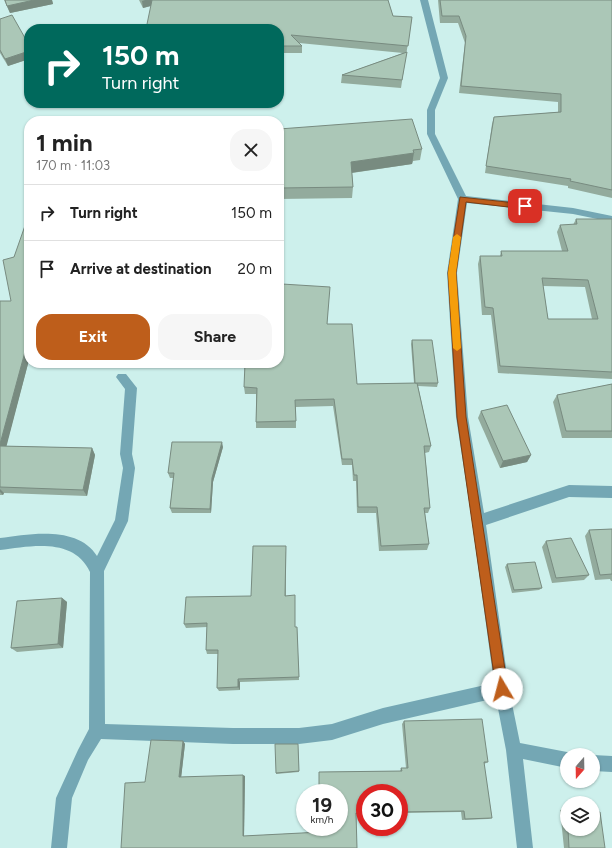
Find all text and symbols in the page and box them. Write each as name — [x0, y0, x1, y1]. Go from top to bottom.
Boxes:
text: 150 m — [102, 38, 179, 72]
icon: right — [36, 40, 88, 92]
text: Turn right — [102, 72, 179, 94]
text: 1 min — [36, 128, 93, 157]
button: close — [230, 129, 272, 171]
text: 170 m · 11:03 — [36, 158, 110, 173]
pin — [508, 189, 542, 223]
icon: arrive — [514, 195, 536, 217]
icon: right — [36, 202, 58, 224]
text: Turn right — [70, 204, 138, 222]
text: 150 m — [231, 204, 272, 222]
icon: arrive — [36, 258, 58, 280]
text: Arrive at destination — [70, 260, 211, 278]
text: 20 m — [238, 260, 272, 278]
button: Exit — [36, 314, 150, 360]
button: Share — [158, 314, 272, 360]
position arrow — [481, 668, 523, 710]
north arrow — [560, 748, 600, 788]
map controls — [560, 748, 600, 836]
speed limit sign: 30 — [356, 784, 408, 836]
text: 19 — [312, 793, 332, 817]
button: layers — [560, 796, 600, 836]
text: km/h — [311, 813, 333, 826]

